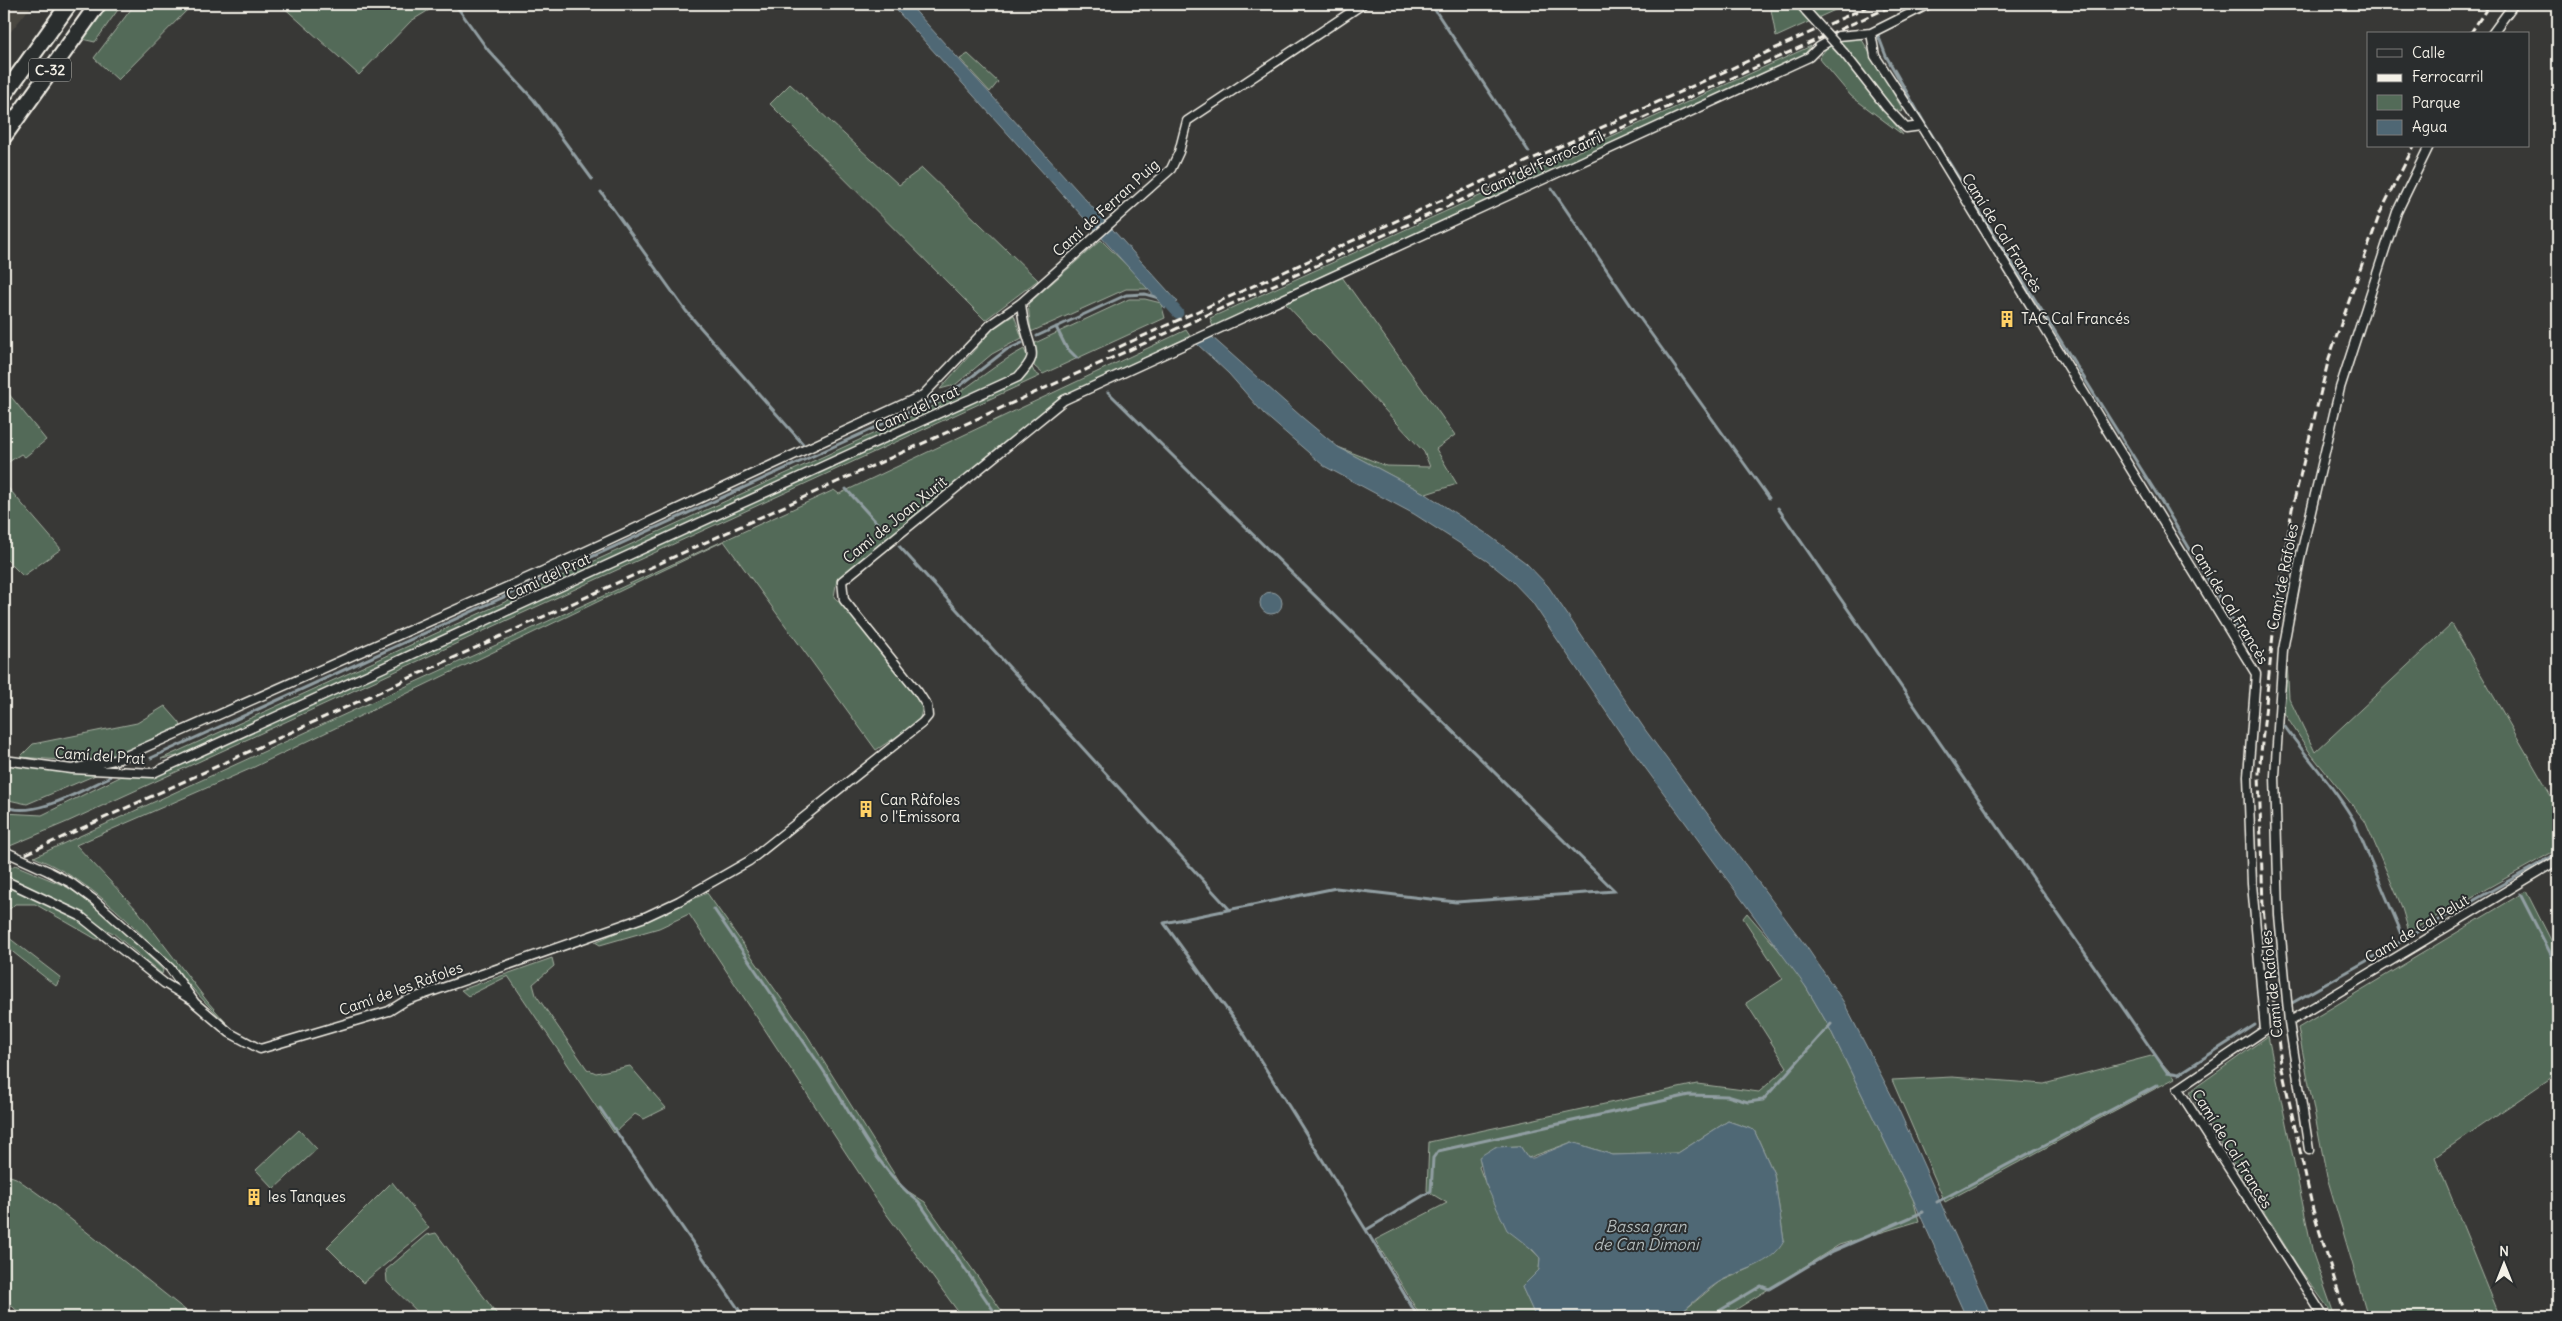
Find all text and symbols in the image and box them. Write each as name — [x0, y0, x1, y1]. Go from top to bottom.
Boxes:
legend — [2367, 32, 2530, 148]
text: Calle — [2412, 43, 2445, 62]
road number: C-32 — [29, 58, 71, 82]
text: Ferrocarril — [2412, 67, 2483, 86]
text: Parque — [2412, 93, 2460, 112]
text: Agua — [2412, 117, 2448, 136]
street label: Camí del Ferrocarril — [1477, 127, 1606, 200]
street label: Camí de Ferran Puig — [1048, 155, 1163, 261]
street label: Camí de Cal Francès — [1958, 169, 2047, 296]
building icon: TAC Cal Francés — [1997, 309, 2017, 329]
place label: TAC Cal Francés — [2021, 309, 2130, 328]
street label: Camí del Prat — [872, 381, 962, 436]
street label: Camí de Joan Xurit — [839, 472, 950, 567]
street label: Camí de Rafoles — [2263, 522, 2302, 632]
street label: Camí de Cal Francès — [2186, 540, 2273, 668]
street label: Camí del Prat — [503, 549, 593, 604]
street label: Camí del Prat — [54, 743, 146, 768]
place label: Can Ràfoles o l'Emissora — [880, 790, 960, 826]
building icon: Can Ràfoles o l'Emissora — [856, 799, 876, 819]
street label: Camí de Cal Pelut — [2361, 890, 2472, 967]
street label: Camí de Rafoles — [2256, 929, 2287, 1039]
street label: Camí de les Ràfoles — [336, 957, 465, 1020]
street label: Camí de Cal Francès — [2188, 1085, 2277, 1212]
building icon: les Tanques — [244, 1187, 264, 1207]
place label: les Tanques — [268, 1187, 346, 1206]
water label: Bassa gran de Can Dimoni — [1593, 1216, 1701, 1254]
north arrow — [2480, 1238, 2530, 1288]
text: N — [2499, 1242, 2509, 1260]

